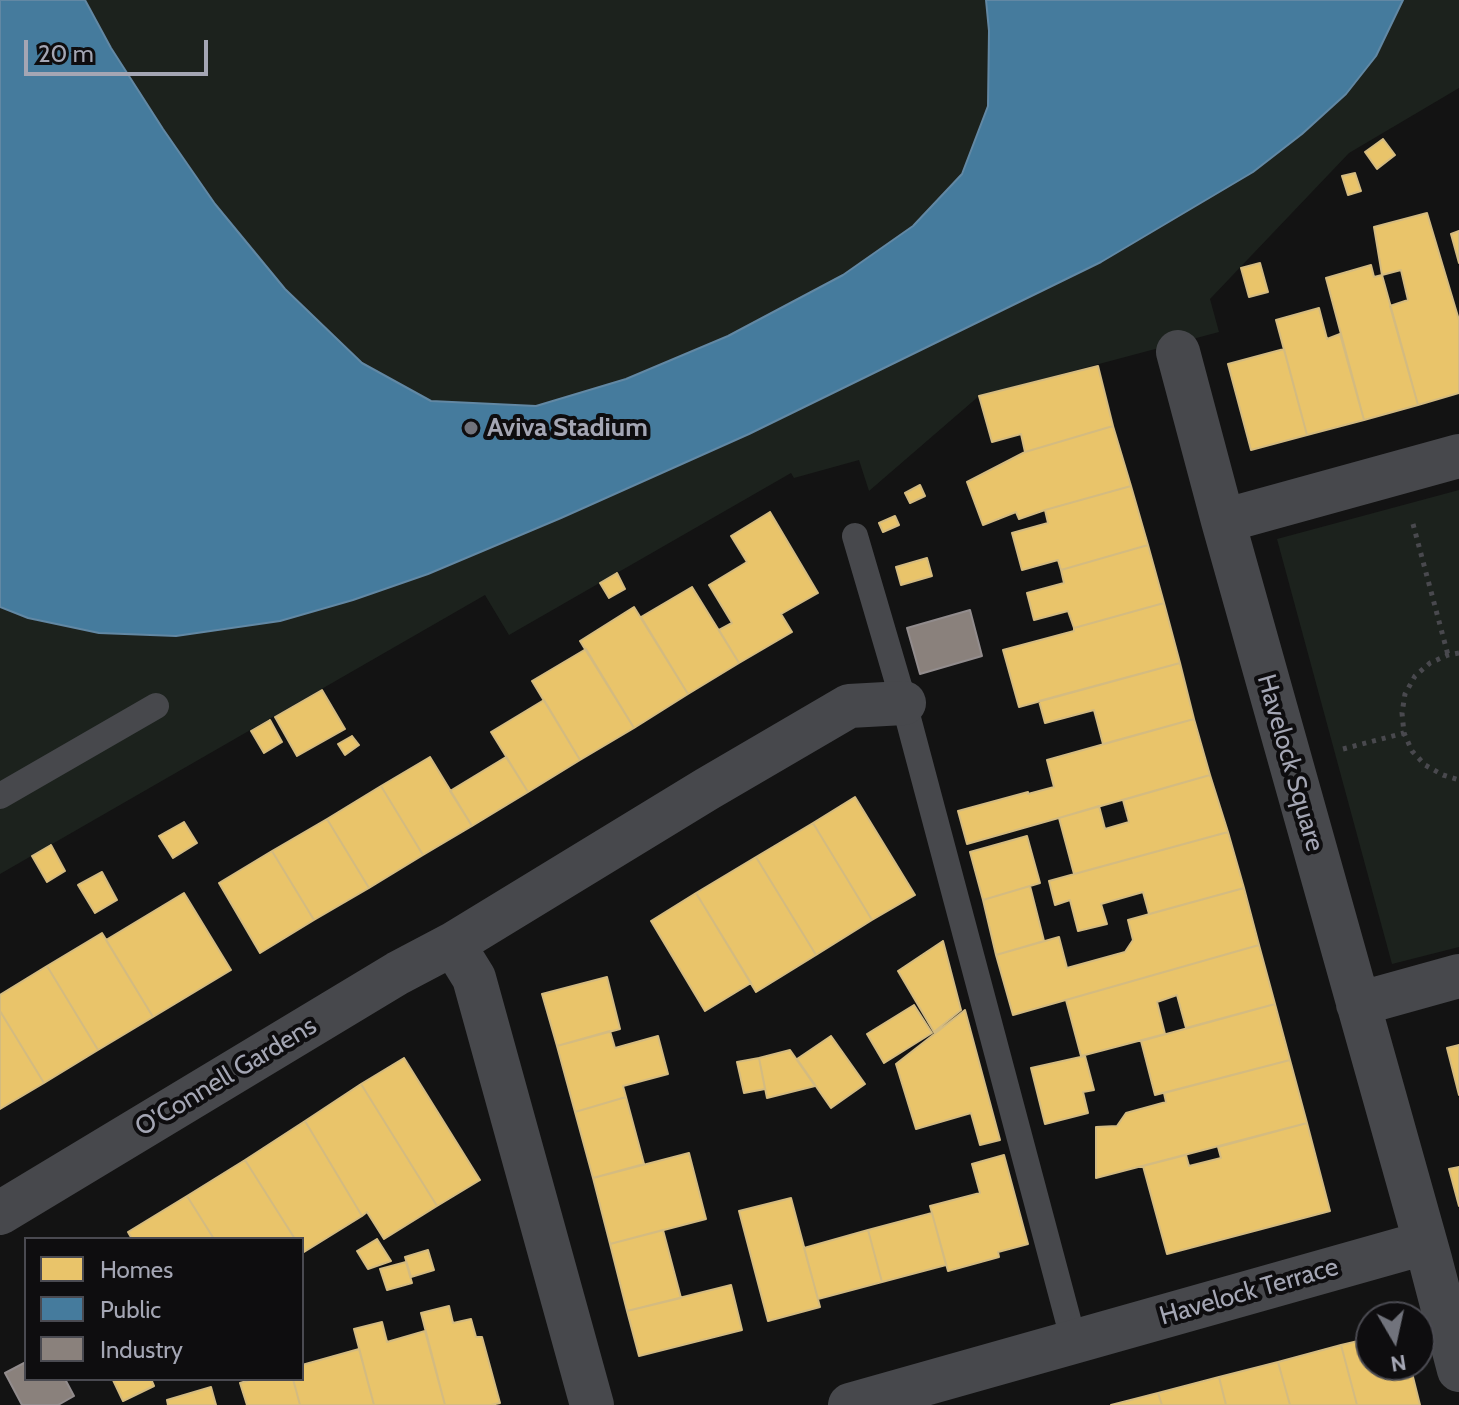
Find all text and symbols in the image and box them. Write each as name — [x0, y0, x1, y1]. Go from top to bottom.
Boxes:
scale bar — [28, 24, 212, 74]
text: 20 m — [38, 39, 94, 68]
place label: Aviva Stadium — [487, 412, 648, 444]
marker: Aviva Stadium — [462, 419, 480, 437]
street label: Havelock Square — [1250, 671, 1330, 855]
street label: O'Connell Gardens — [130, 1011, 322, 1143]
legend — [24, 1237, 304, 1381]
street label: Havelock Terrace — [1156, 1252, 1342, 1332]
text: Homes — [100, 1255, 173, 1284]
text: Public — [100, 1295, 161, 1324]
north arrow — [1355, 1301, 1435, 1381]
text: Industry — [100, 1335, 183, 1364]
text: N — [1389, 1349, 1408, 1378]

